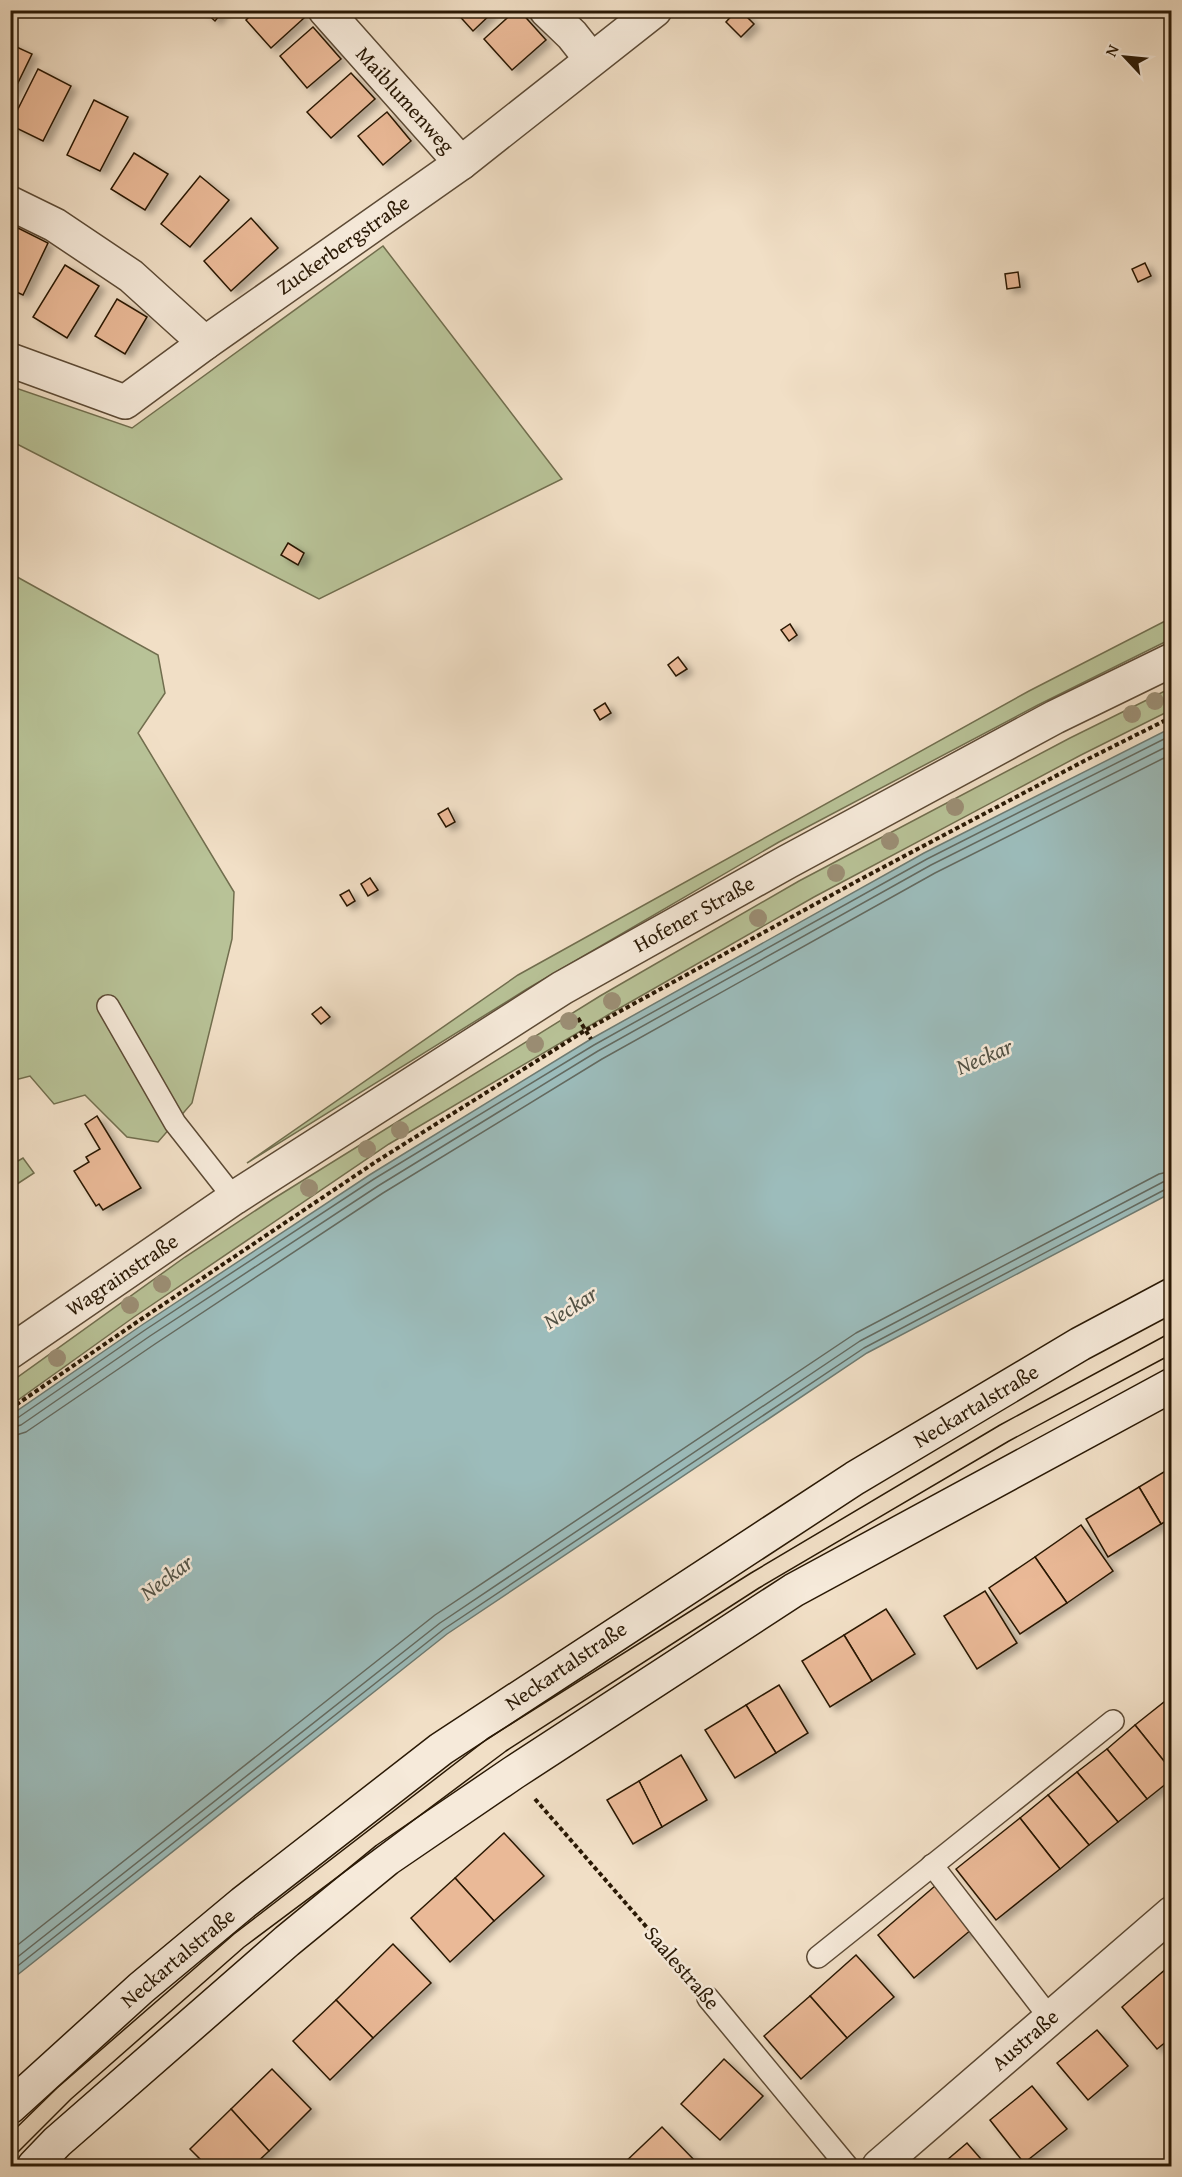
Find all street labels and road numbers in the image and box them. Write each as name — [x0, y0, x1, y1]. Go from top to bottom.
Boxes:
street label: Maiblumenweg — [349, 39, 462, 161]
street label: Zuckerbergstraße — [270, 187, 416, 302]
street label: Hofener Straße — [627, 867, 760, 960]
street label: Wagrainstraße — [59, 1225, 184, 1324]
street label: Neckartalstraße — [907, 1356, 1044, 1455]
street label: Neckartalstraße — [498, 1613, 633, 1718]
street label: Neckartalstraße — [114, 1900, 242, 2015]
street label: Saalestraße — [637, 1919, 728, 2016]
street label: Austraße — [984, 2001, 1065, 2078]

